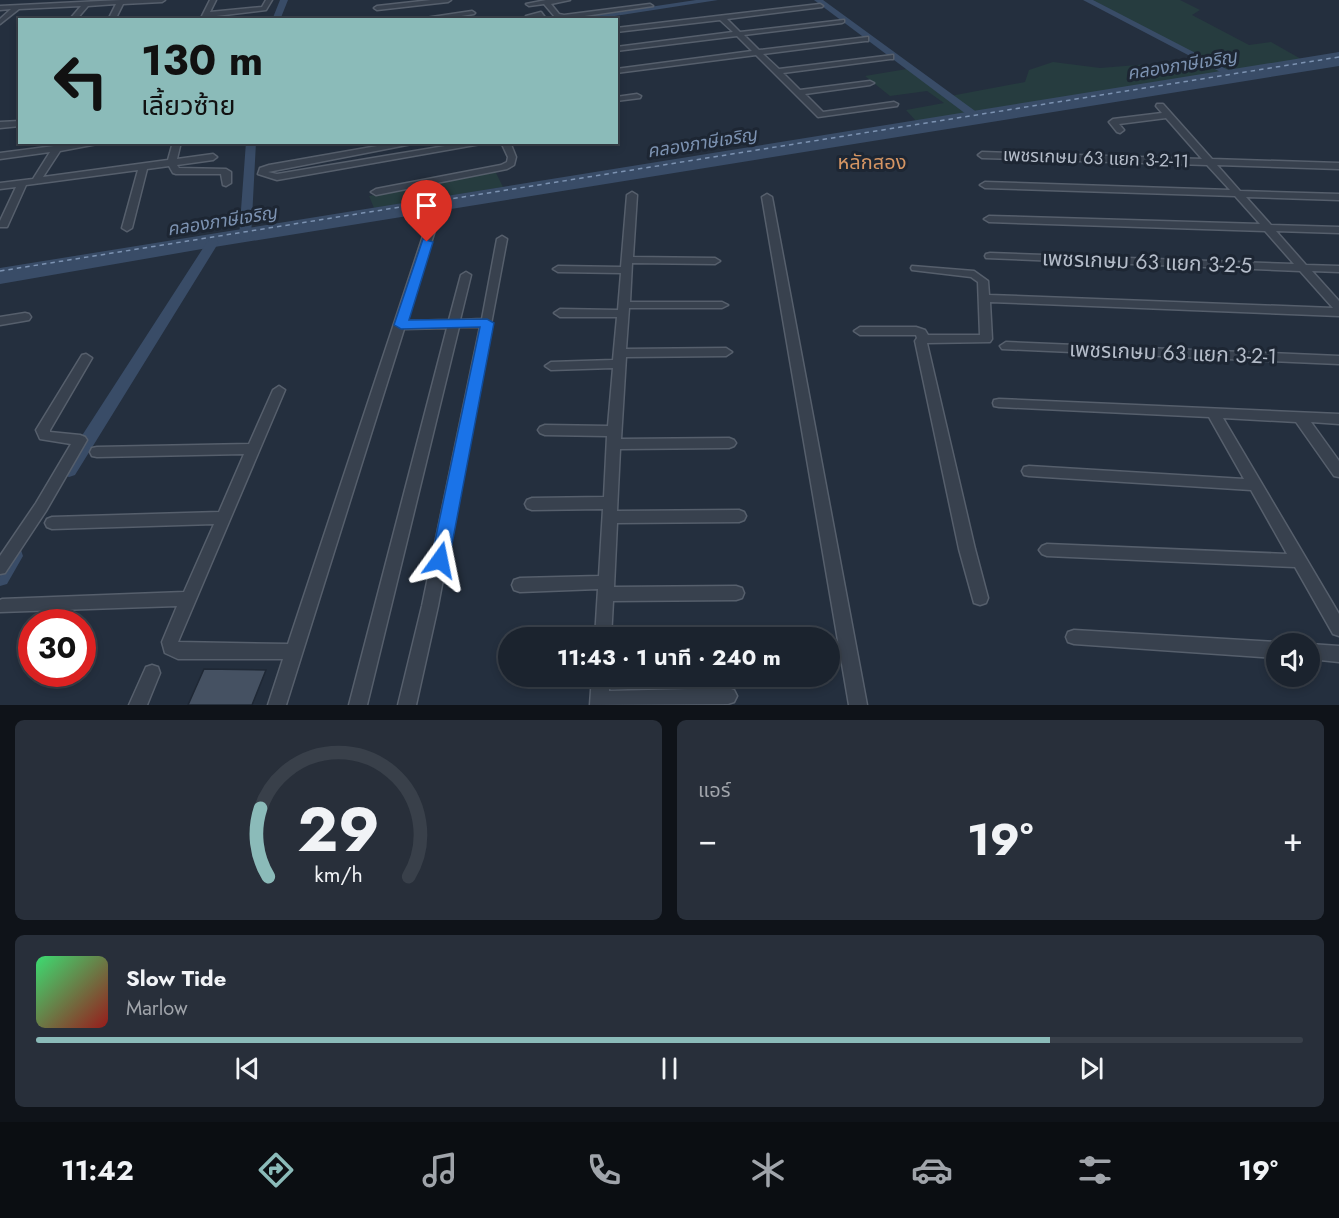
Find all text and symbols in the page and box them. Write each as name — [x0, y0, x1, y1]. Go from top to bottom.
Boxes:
text: 130 m — [141, 30, 263, 91]
icon: left — [42, 42, 120, 120]
water label: คลองภาษีเจริญ — [1125, 43, 1240, 86]
text: เลี้ยวซ้าย — [141, 86, 235, 125]
water label: คลองภาษีเจริญ — [645, 121, 760, 164]
street label: เพชรเกษม 63 แยก 3-2-11 — [1002, 142, 1190, 174]
district label: หลักสอง — [838, 148, 906, 177]
pin — [401, 180, 452, 242]
icon: arrive — [410, 189, 443, 222]
water label: คลองภาษีเจริญ — [165, 199, 280, 242]
street label: เพชรเกษม 63 แยก 3-2-5 — [1041, 243, 1253, 281]
street label: เพชรเกษม 63 แยก 3-2-1 — [1069, 334, 1277, 372]
position arrow — [408, 528, 472, 592]
speed limit sign: 30 — [18, 609, 96, 687]
map controls — [1266, 633, 1320, 687]
button: sound — [1266, 633, 1320, 687]
text: 11:43 · 1 นาที · 240 m — [557, 641, 781, 673]
text: แอร์ — [698, 776, 730, 805]
text: 29 — [297, 784, 380, 874]
text: 19° — [967, 807, 1033, 872]
text: − — [698, 816, 717, 863]
text: + — [1283, 816, 1303, 863]
text: km/h — [314, 859, 363, 890]
text: Slow Tide — [126, 962, 226, 994]
text: Marlow — [126, 994, 188, 1023]
icon: previous — [231, 1052, 264, 1085]
icon: pause — [653, 1052, 686, 1085]
icon: next — [1075, 1052, 1108, 1085]
icon: directions — [255, 1149, 297, 1191]
icon: music — [419, 1149, 461, 1191]
icon: phone — [583, 1149, 625, 1191]
icon: climate — [747, 1149, 789, 1191]
icon: car — [911, 1149, 953, 1191]
icon: filters — [1074, 1149, 1116, 1191]
text: 11:42 — [61, 1151, 134, 1190]
text: 19° — [1238, 1151, 1278, 1190]

